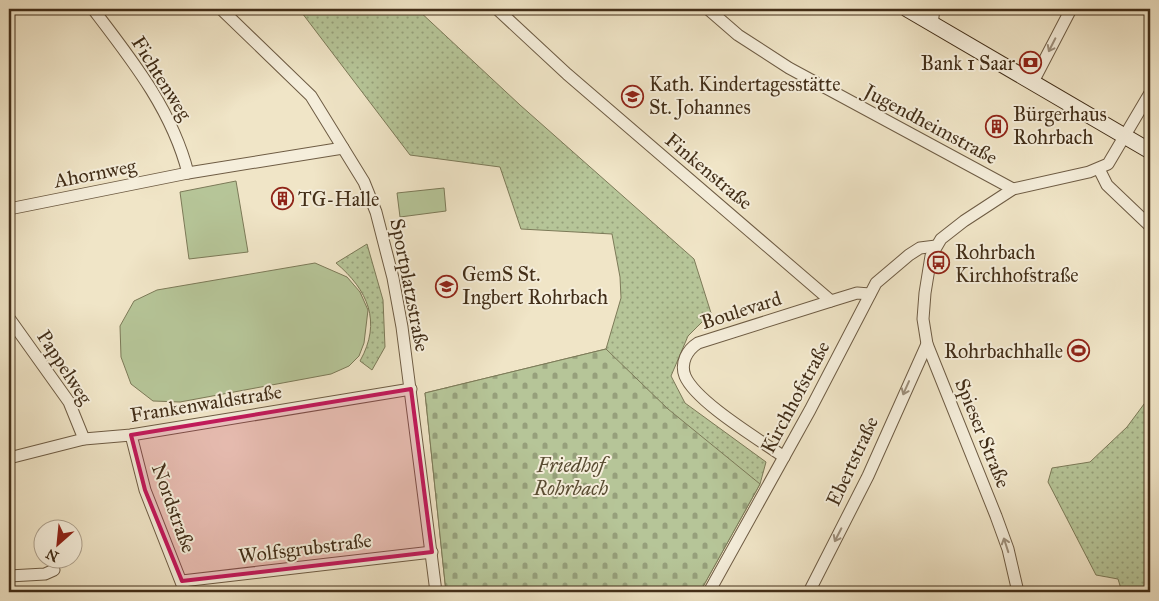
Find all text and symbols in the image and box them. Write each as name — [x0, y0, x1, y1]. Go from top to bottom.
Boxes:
street label: Fichtenweg — [126, 32, 198, 126]
one-way arrow — [1047, 38, 1057, 53]
place label: Bank 1 Saar — [921, 51, 1015, 75]
bank icon: Bank 1 Saar — [1019, 51, 1043, 75]
place label: Kath. Kindertagesstätte St. Johannes — [649, 72, 840, 120]
street label: Jugendheimstraße — [858, 78, 1002, 170]
school or university icon: Kath. Kindertagesstätte St. Johannes — [621, 84, 645, 108]
place label: Bürgerhaus Rohrbach — [1013, 102, 1107, 149]
building icon: Bürgerhaus Rohrbach — [985, 114, 1009, 138]
street label: Finkenstraße — [660, 128, 758, 214]
street label: Ahornweg — [51, 153, 139, 194]
building icon: TG-Halle — [270, 187, 294, 211]
place label: TG-Halle — [298, 187, 379, 211]
street label: Sportplatzstraße — [385, 216, 435, 354]
place label: Rohrbach Kirchhofstraße — [955, 240, 1079, 287]
bus stop icon: Rohrbach Kirchhofstraße — [927, 251, 951, 275]
place label: GemS St. Ingbert Rohrbach — [462, 262, 608, 310]
school or university icon: GemS St. Ingbert Rohrbach — [434, 274, 458, 298]
street label: Boulevard — [698, 286, 784, 334]
street label: Pappelweg — [31, 325, 98, 410]
street label: Kirchhofstraße — [755, 337, 835, 457]
place label: Rohrbachhalle — [944, 339, 1063, 363]
sports icon: Rohrbachhalle — [1067, 339, 1091, 363]
street label: Spieser Straße — [950, 375, 1016, 491]
street label: Frankenwaldstraße — [128, 379, 284, 427]
one-way arrow — [900, 380, 910, 395]
street label: Ebertstraße — [821, 412, 883, 510]
park label: Friedhof Rohrbach — [533, 453, 611, 500]
street label: Nordstraße — [147, 460, 201, 556]
north arrow — [32, 518, 82, 568]
one-way arrow — [833, 527, 842, 542]
street label: Wolfsgrubstraße — [237, 528, 373, 569]
one-way arrow — [1001, 538, 1010, 553]
text: N — [43, 545, 61, 565]

